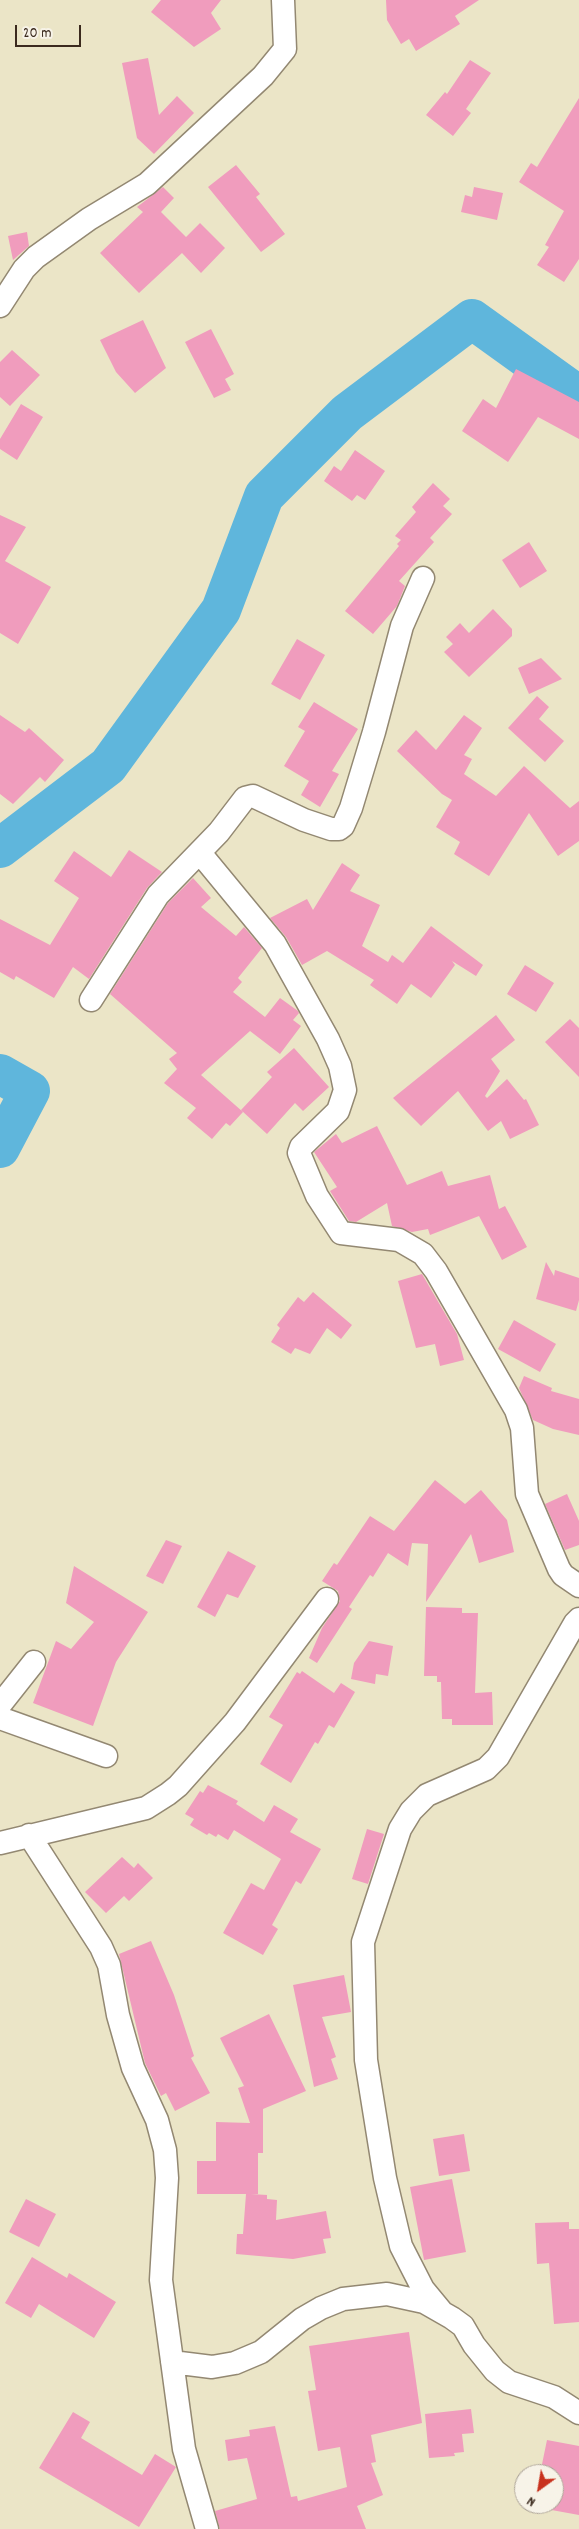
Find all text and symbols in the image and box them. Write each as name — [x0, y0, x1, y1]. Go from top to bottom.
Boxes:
scale bar — [18, 15, 84, 47]
text: 20 m — [23, 23, 51, 45]
north arrow — [514, 2464, 564, 2514]
text: N — [523, 2491, 540, 2511]

